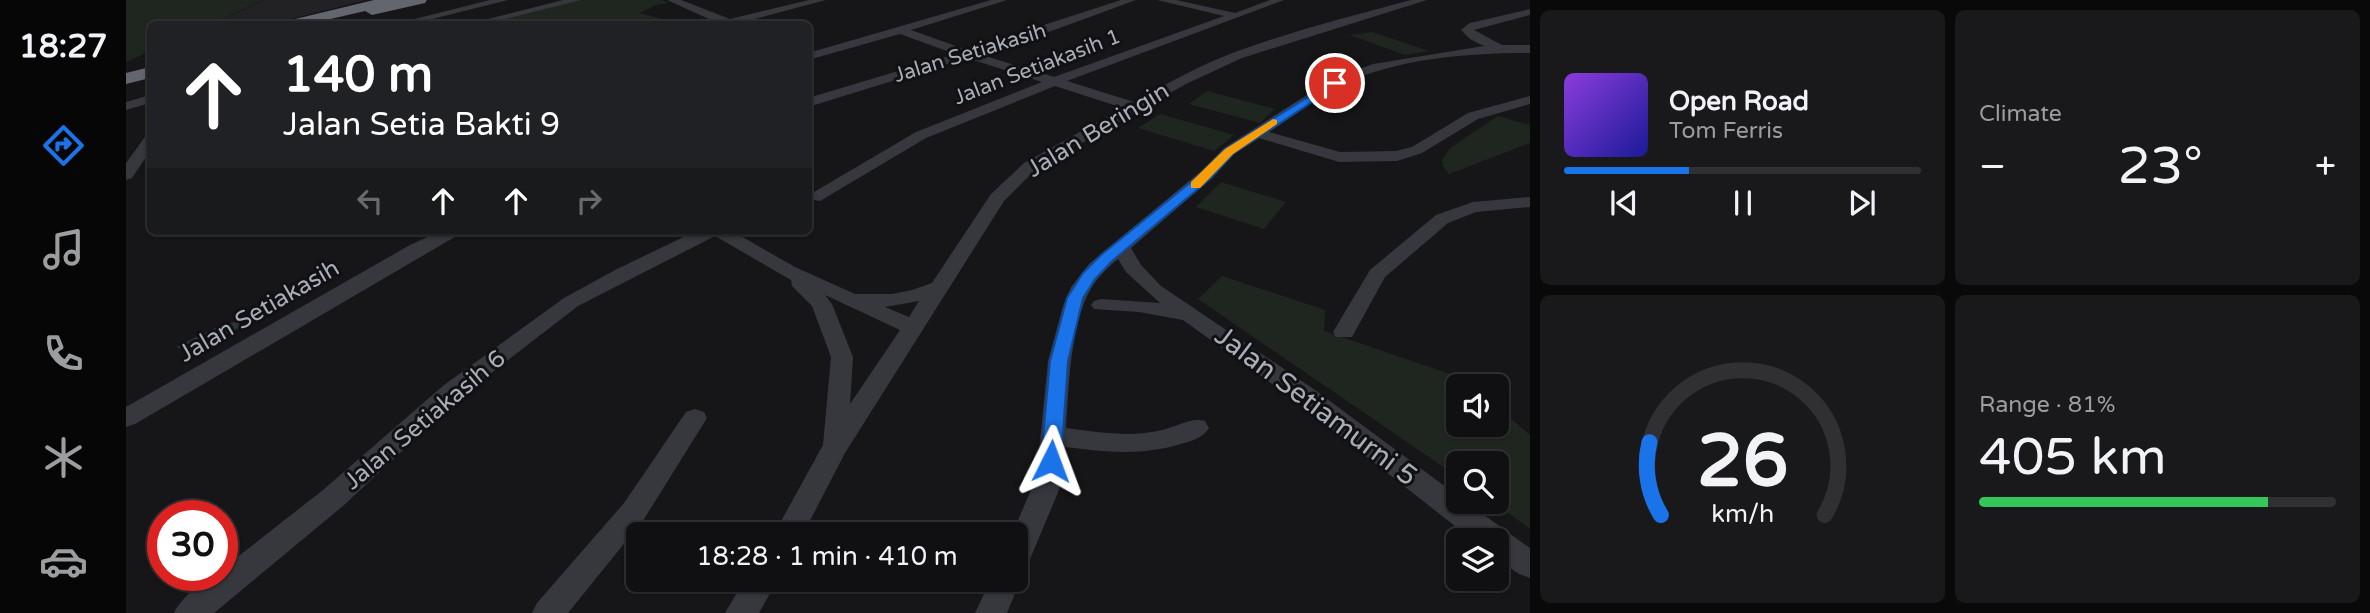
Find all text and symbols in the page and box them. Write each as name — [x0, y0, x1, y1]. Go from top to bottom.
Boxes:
street label: Jalan Setiakasih — [891, 18, 1049, 88]
street label: Jalan Setiakasih 1 — [950, 24, 1124, 110]
text: 18:27 — [19, 28, 107, 66]
text: 140 m — [283, 46, 433, 105]
icon: ahead — [168, 49, 259, 140]
pin — [1305, 53, 1365, 113]
icon: arrive — [1316, 64, 1354, 102]
street label: Jalan Beringin — [1022, 76, 1174, 184]
text: Open Road — [1669, 86, 1809, 117]
text: Climate — [1979, 100, 2062, 128]
text: Jalan Setia Bakti 9 — [283, 106, 560, 144]
text: Tom Ferris — [1669, 117, 1783, 145]
icon: directions — [39, 121, 88, 170]
text: 23° — [2118, 135, 2203, 198]
text: − — [1979, 144, 2006, 190]
text: + — [2315, 144, 2336, 190]
icon: left — [351, 182, 389, 220]
icon: ahead — [424, 182, 462, 220]
icon: ahead — [497, 182, 535, 220]
icon: right — [570, 182, 608, 220]
icon: previous — [1605, 184, 1643, 222]
icon: pause — [1724, 184, 1762, 222]
icon: next — [1843, 184, 1881, 222]
icon: music — [39, 225, 88, 274]
street label: Jalan Setiakasih — [174, 253, 344, 369]
street label: Jalan Setiamurni 5 — [1208, 319, 1424, 493]
icon: phone — [39, 329, 88, 378]
street label: Jalan Setiakasih 6 — [338, 344, 512, 496]
map controls — [1446, 374, 1509, 591]
button: sound — [1446, 374, 1509, 437]
text: Range · 81% — [1979, 391, 2115, 419]
text: 26 — [1697, 418, 1788, 506]
position arrow — [1014, 424, 1088, 498]
text: 405 km — [1979, 426, 2167, 489]
icon: climate — [39, 433, 88, 482]
button: search — [1446, 451, 1509, 514]
text: km/h — [1711, 499, 1774, 529]
speed limit sign: 30 — [147, 500, 238, 591]
button: layers — [1446, 528, 1509, 591]
icon: car — [39, 537, 88, 586]
text: 18:28 · 1 min · 410 m — [696, 541, 958, 572]

